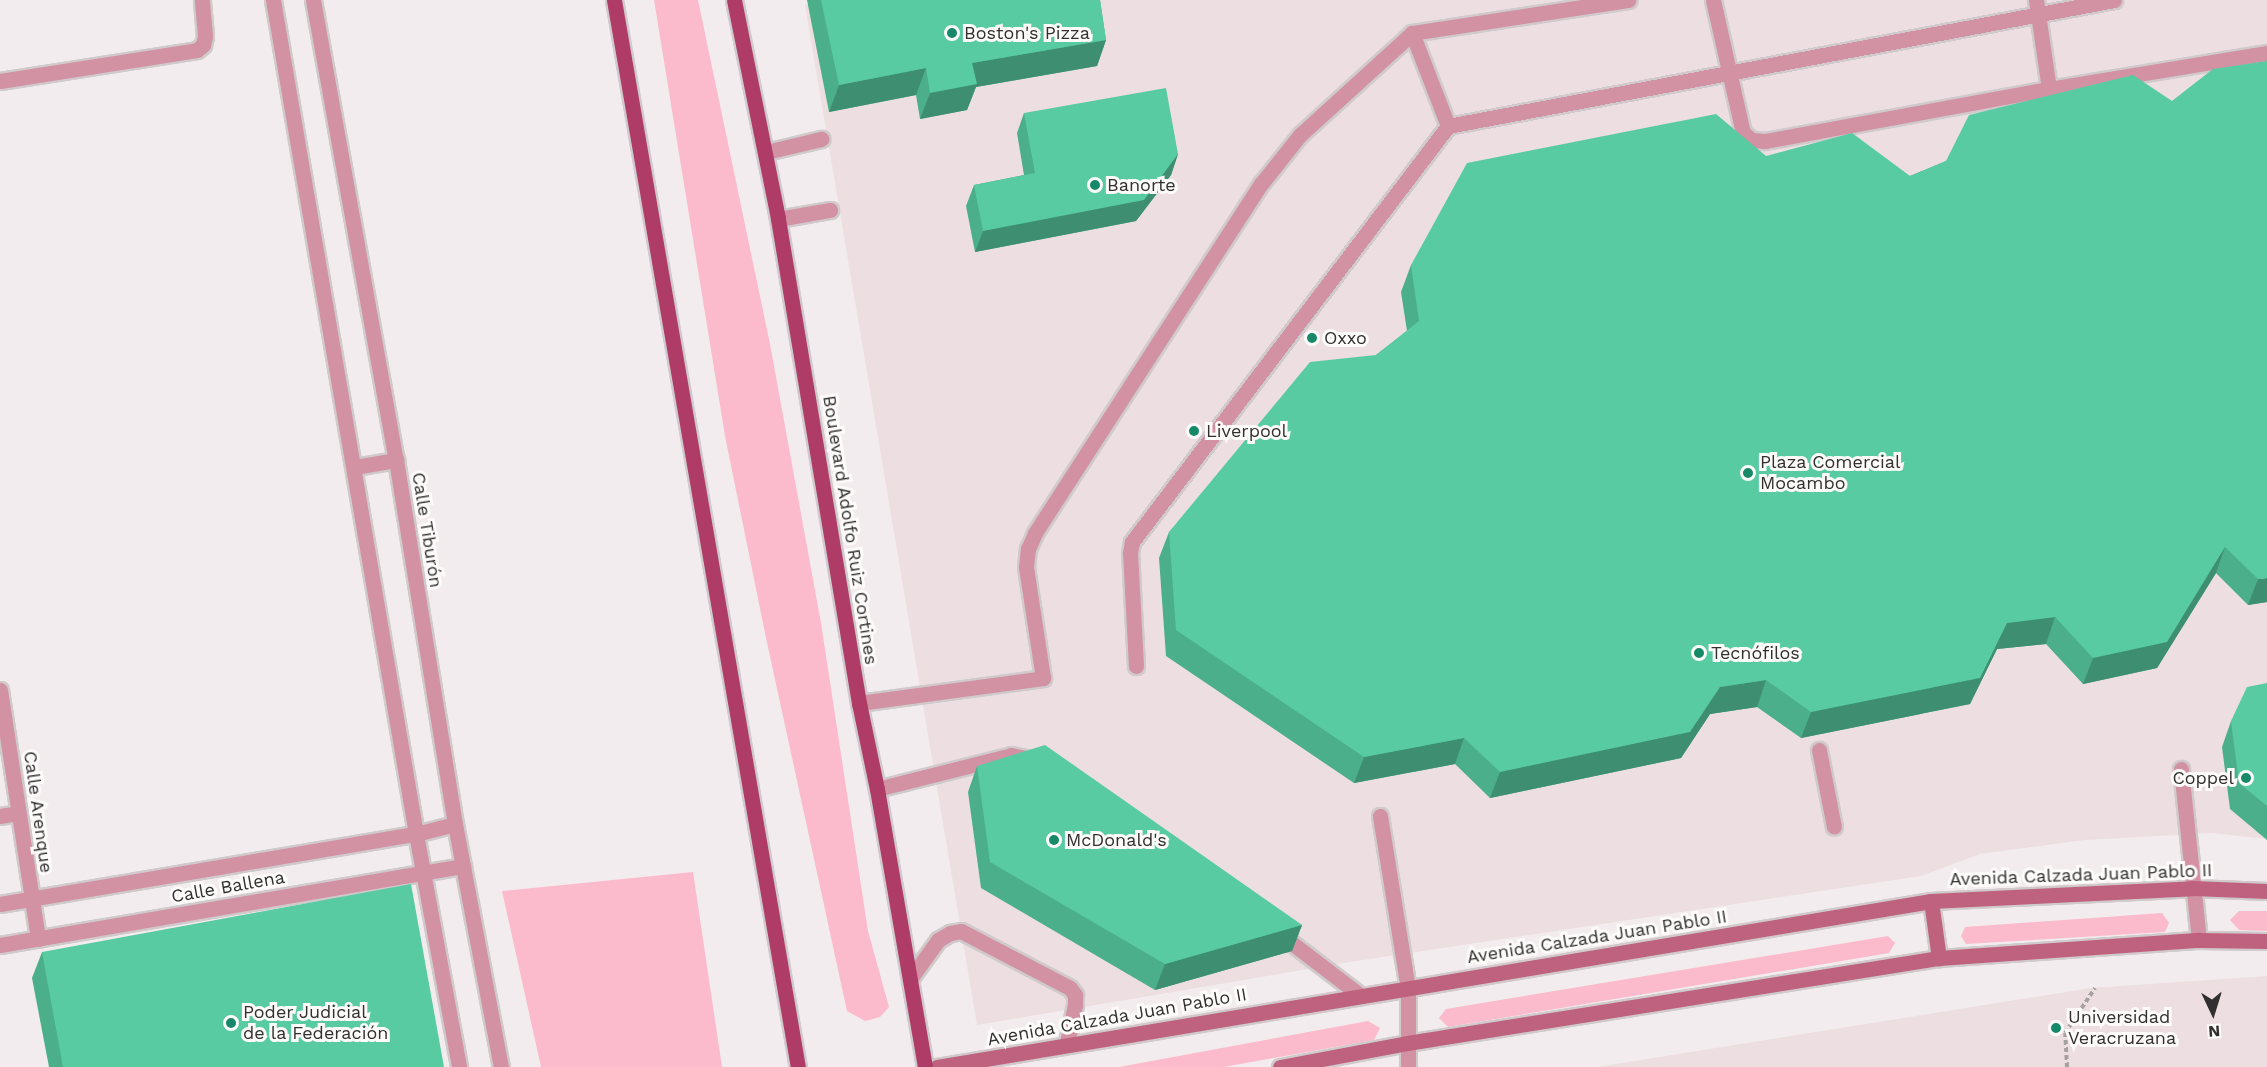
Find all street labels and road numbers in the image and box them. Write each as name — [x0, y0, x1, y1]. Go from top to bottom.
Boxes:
street label: Boulevard Adolfo Ruiz Cortines — [818, 394, 882, 666]
street label: Calle Tiburón — [407, 471, 447, 589]
street label: Calle Arenque — [19, 749, 57, 875]
street label: Avenida Calzada Juan Pablo II — [1949, 860, 2213, 890]
street label: Calle Ballena — [170, 866, 286, 908]
street label: Avenida Calzada Juan Pablo II — [1465, 906, 1729, 968]
street label: Avenida Calzada Juan Pablo II — [985, 983, 1249, 1051]

